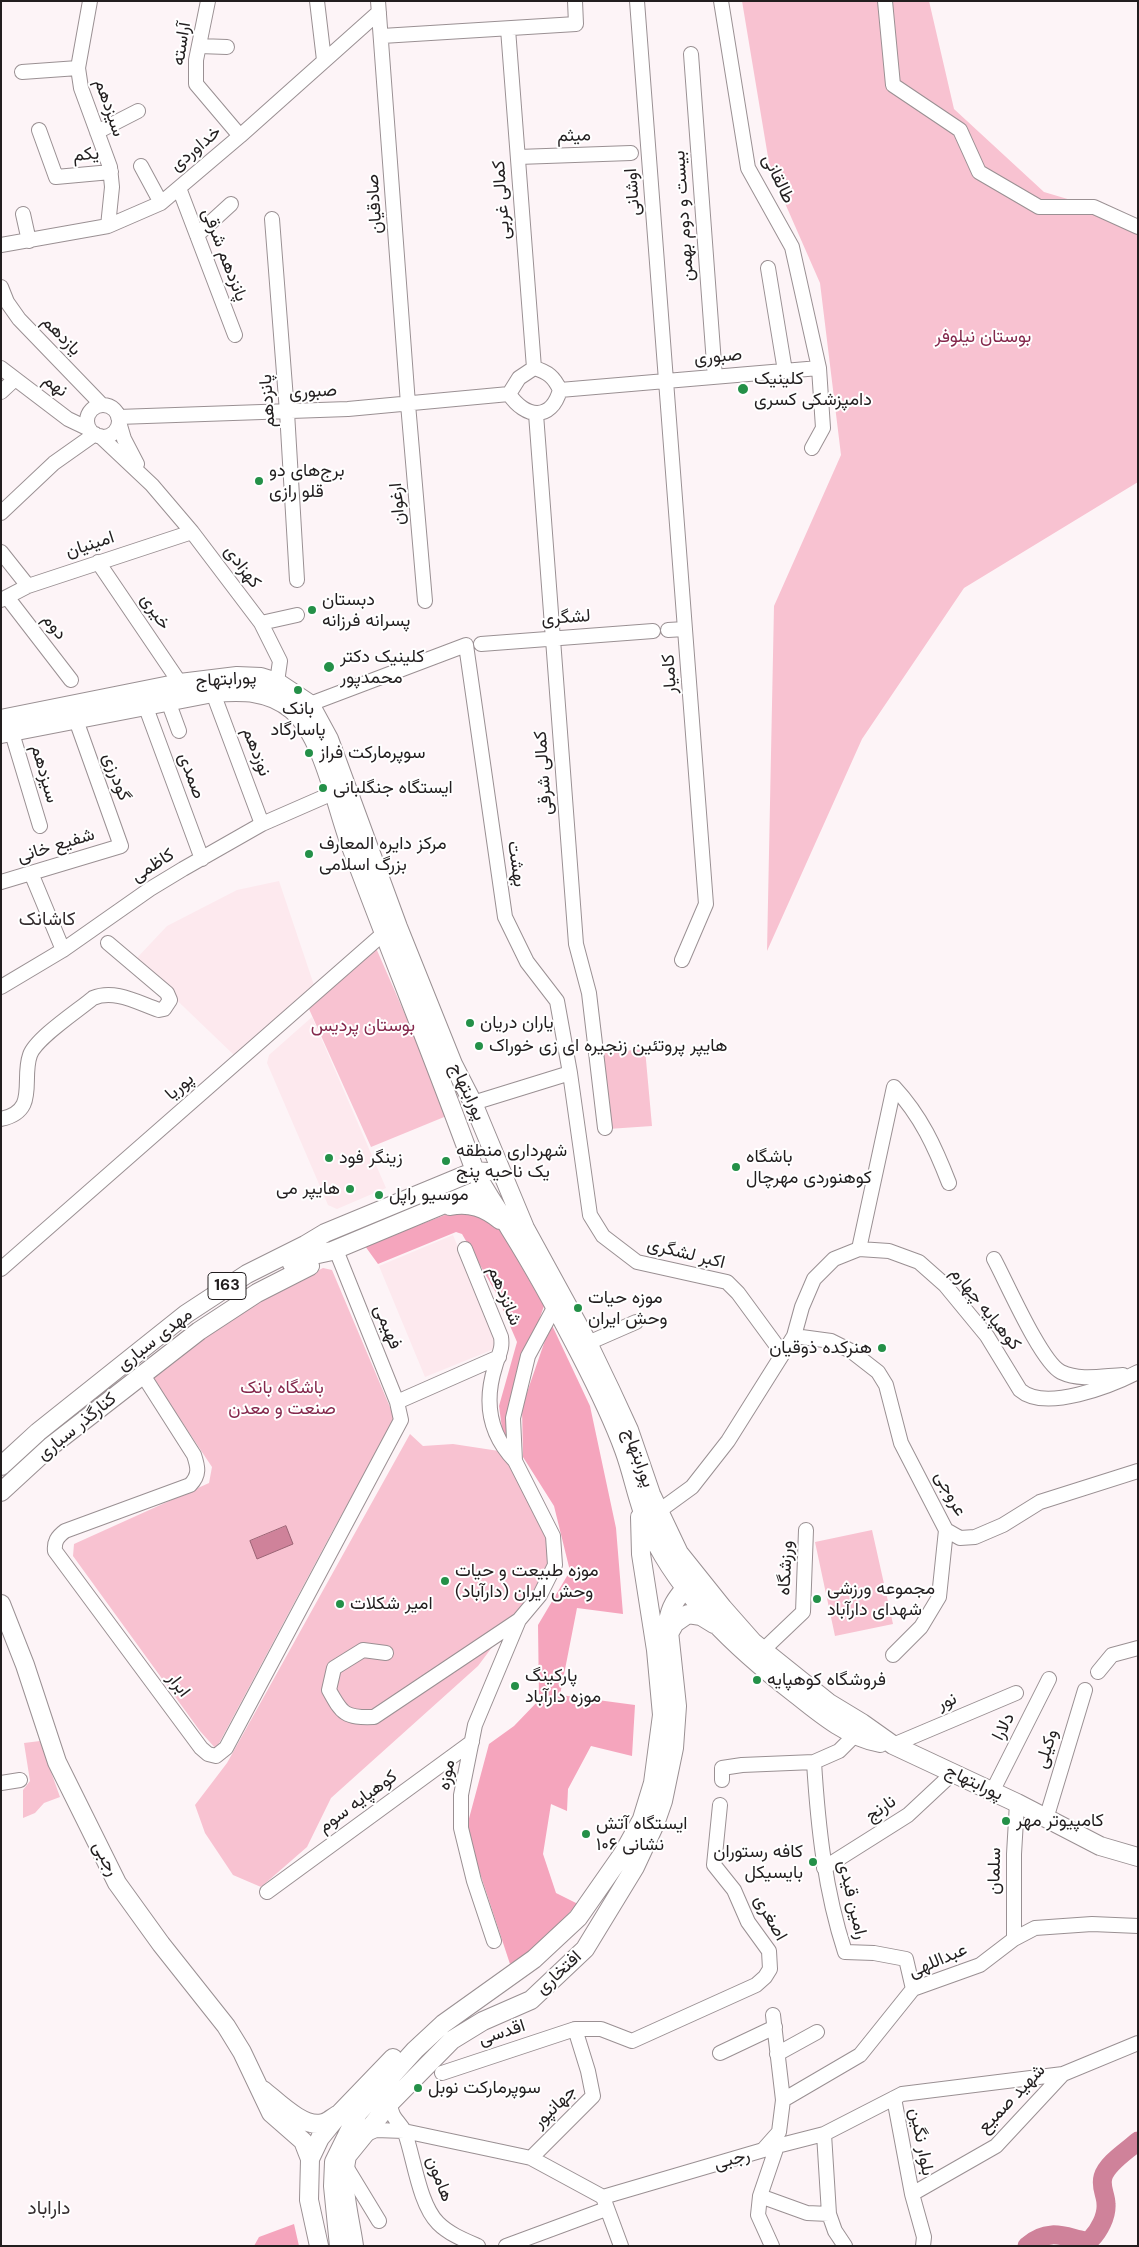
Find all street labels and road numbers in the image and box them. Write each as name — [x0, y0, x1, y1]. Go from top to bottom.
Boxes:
street label: آراسته — [168, 21, 196, 67]
street label: سیزدهم — [89, 76, 129, 140]
street label: خداوردی — [166, 121, 226, 177]
street label: میثم — [557, 125, 591, 147]
street label: یکم — [72, 143, 100, 167]
street label: بیست و دوم بهمن — [669, 150, 699, 282]
street label: طالقانی — [757, 151, 799, 207]
street label: کمالی غربی — [488, 160, 516, 240]
street label: اوشانی — [621, 167, 645, 217]
street label: صادقیان — [362, 173, 388, 235]
street label: پانزدهم شرقی — [196, 205, 252, 305]
street label: یازدهم — [37, 311, 85, 361]
street label: صبوری — [693, 344, 743, 370]
street label: نهم — [38, 370, 72, 402]
street label: پانزدهم — [255, 374, 281, 428]
street label: صبوری — [288, 380, 338, 404]
street label: ارغوان — [385, 482, 411, 526]
street label: امینیان — [63, 527, 117, 563]
street label: کهزادی — [219, 541, 265, 593]
street label: خیری — [135, 590, 175, 634]
street label: لشگری — [541, 606, 591, 630]
street label: دوم — [37, 610, 71, 644]
street label: کامیار — [658, 653, 682, 695]
street label: پورابتهاج — [195, 668, 257, 692]
street label: نوزدهم — [237, 725, 275, 779]
street label: کمالی شرقی — [530, 730, 558, 816]
street label: سیزدهم — [25, 742, 63, 806]
street label: گودرزی — [97, 750, 135, 804]
street label: صمدی — [173, 750, 209, 802]
street label: شفیع خانی — [15, 824, 97, 868]
street label: بهشت — [502, 840, 530, 888]
street label: کاظمی — [127, 844, 179, 888]
street label: پورابتهاج — [444, 1060, 490, 1124]
street label: پوریا — [161, 1069, 199, 1105]
street label: اکبر لشگری — [645, 1234, 727, 1274]
street label: شانزدهم — [482, 1263, 526, 1329]
street label: کوهپایه چهارم — [945, 1263, 1025, 1355]
road number: 163 — [208, 1272, 246, 1300]
street label: فهیمی — [368, 1302, 406, 1352]
street label: مهدی سباری — [113, 1304, 197, 1376]
street label: کنارگذر سباری — [33, 1388, 121, 1466]
street label: پورابتهاج — [617, 1426, 659, 1490]
street label: عروجی — [929, 1468, 971, 1520]
street label: ورزشگاه — [774, 1540, 798, 1596]
street label: ابرار — [162, 1668, 194, 1702]
street label: نور — [934, 1688, 960, 1716]
street label: دلارا — [988, 1710, 1020, 1744]
street label: وکیلی — [1031, 1727, 1063, 1771]
street label: موزه — [434, 1758, 460, 1792]
street label: پورابتهاج — [942, 1760, 1006, 1806]
street label: کوهپایه سوم — [314, 1766, 402, 1838]
street label: نارنج — [862, 1791, 900, 1827]
street label: رجبی — [87, 1838, 123, 1880]
street label: سلمان — [984, 1847, 1006, 1895]
street label: رامین قیدی — [832, 1858, 872, 1942]
street label: اصغری — [749, 1891, 791, 1945]
street label: عبداللهی — [905, 1939, 971, 1983]
street label: افتخاری — [532, 1946, 586, 2000]
street label: اقدسی — [476, 2015, 528, 2051]
street label: شهید صمیع — [974, 2060, 1050, 2138]
street label: جهانپور — [529, 2081, 581, 2133]
street label: بلوار نگین — [904, 2106, 938, 2178]
street label: رجبی — [712, 2145, 752, 2175]
street label: هامون — [420, 2153, 458, 2205]

